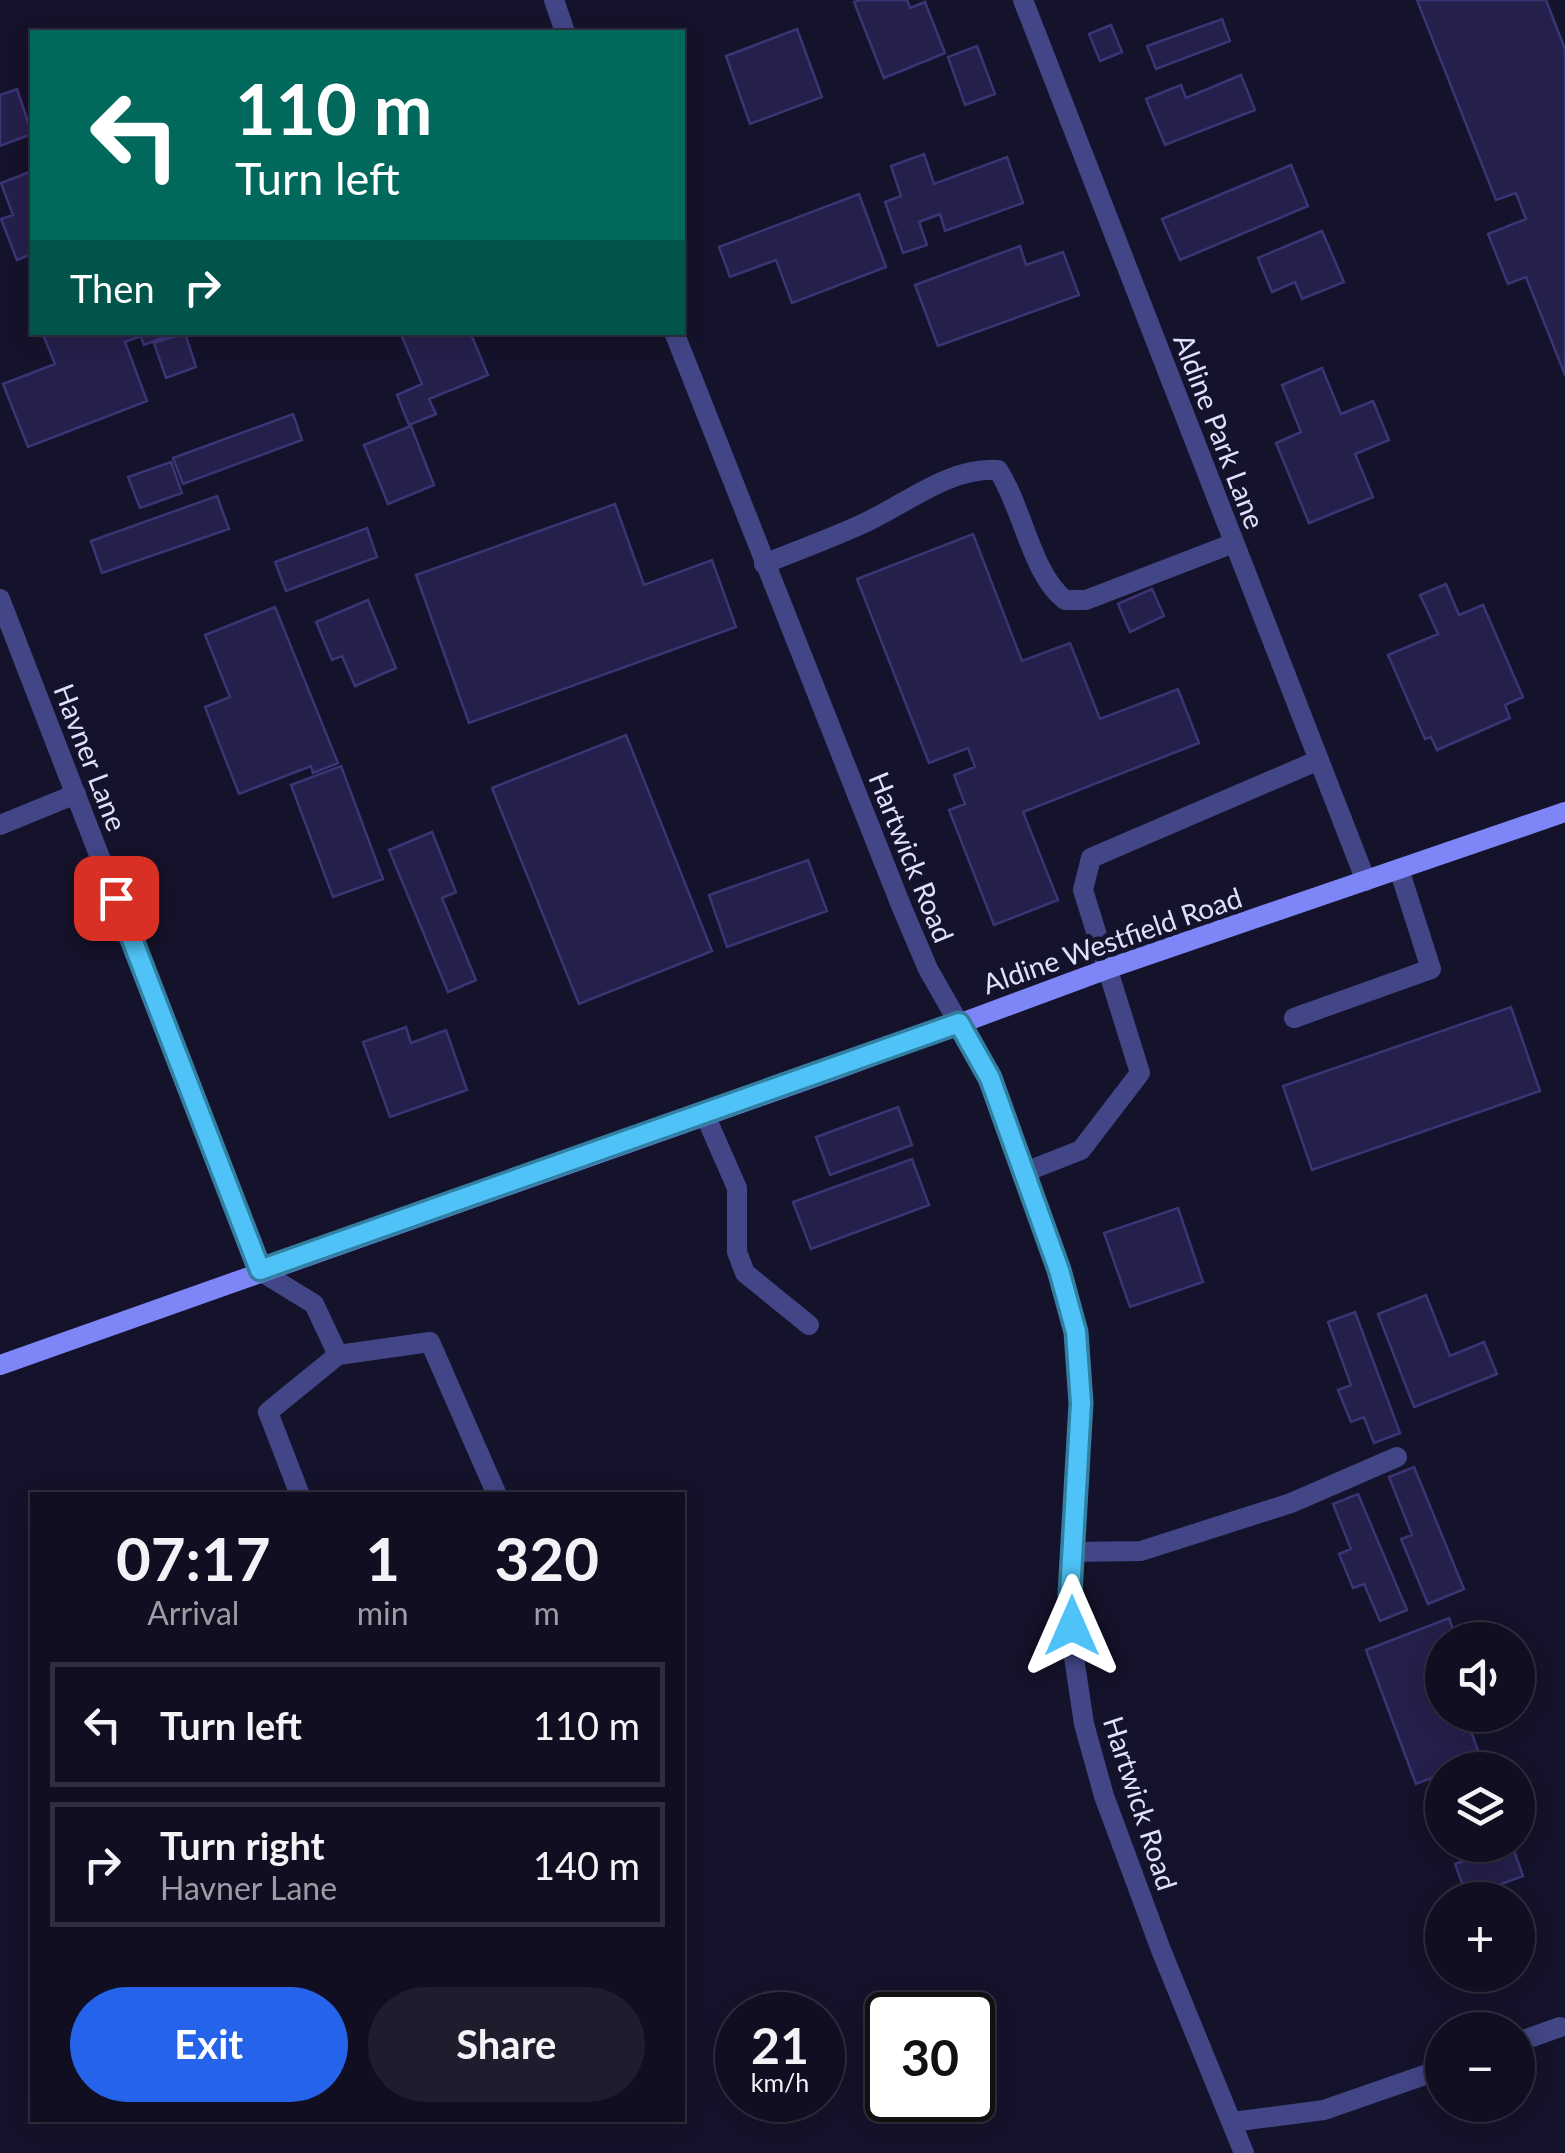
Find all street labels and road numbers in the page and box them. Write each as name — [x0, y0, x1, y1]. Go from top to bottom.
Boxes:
street label: Aldine Park Lane — [1167, 329, 1273, 533]
street label: Havner Lane — [47, 679, 135, 835]
street label: Hartwick Road — [862, 767, 962, 947]
street label: Aldine Westfield Road — [978, 880, 1246, 1000]
street label: Hartwick Road — [1097, 1712, 1185, 1894]

